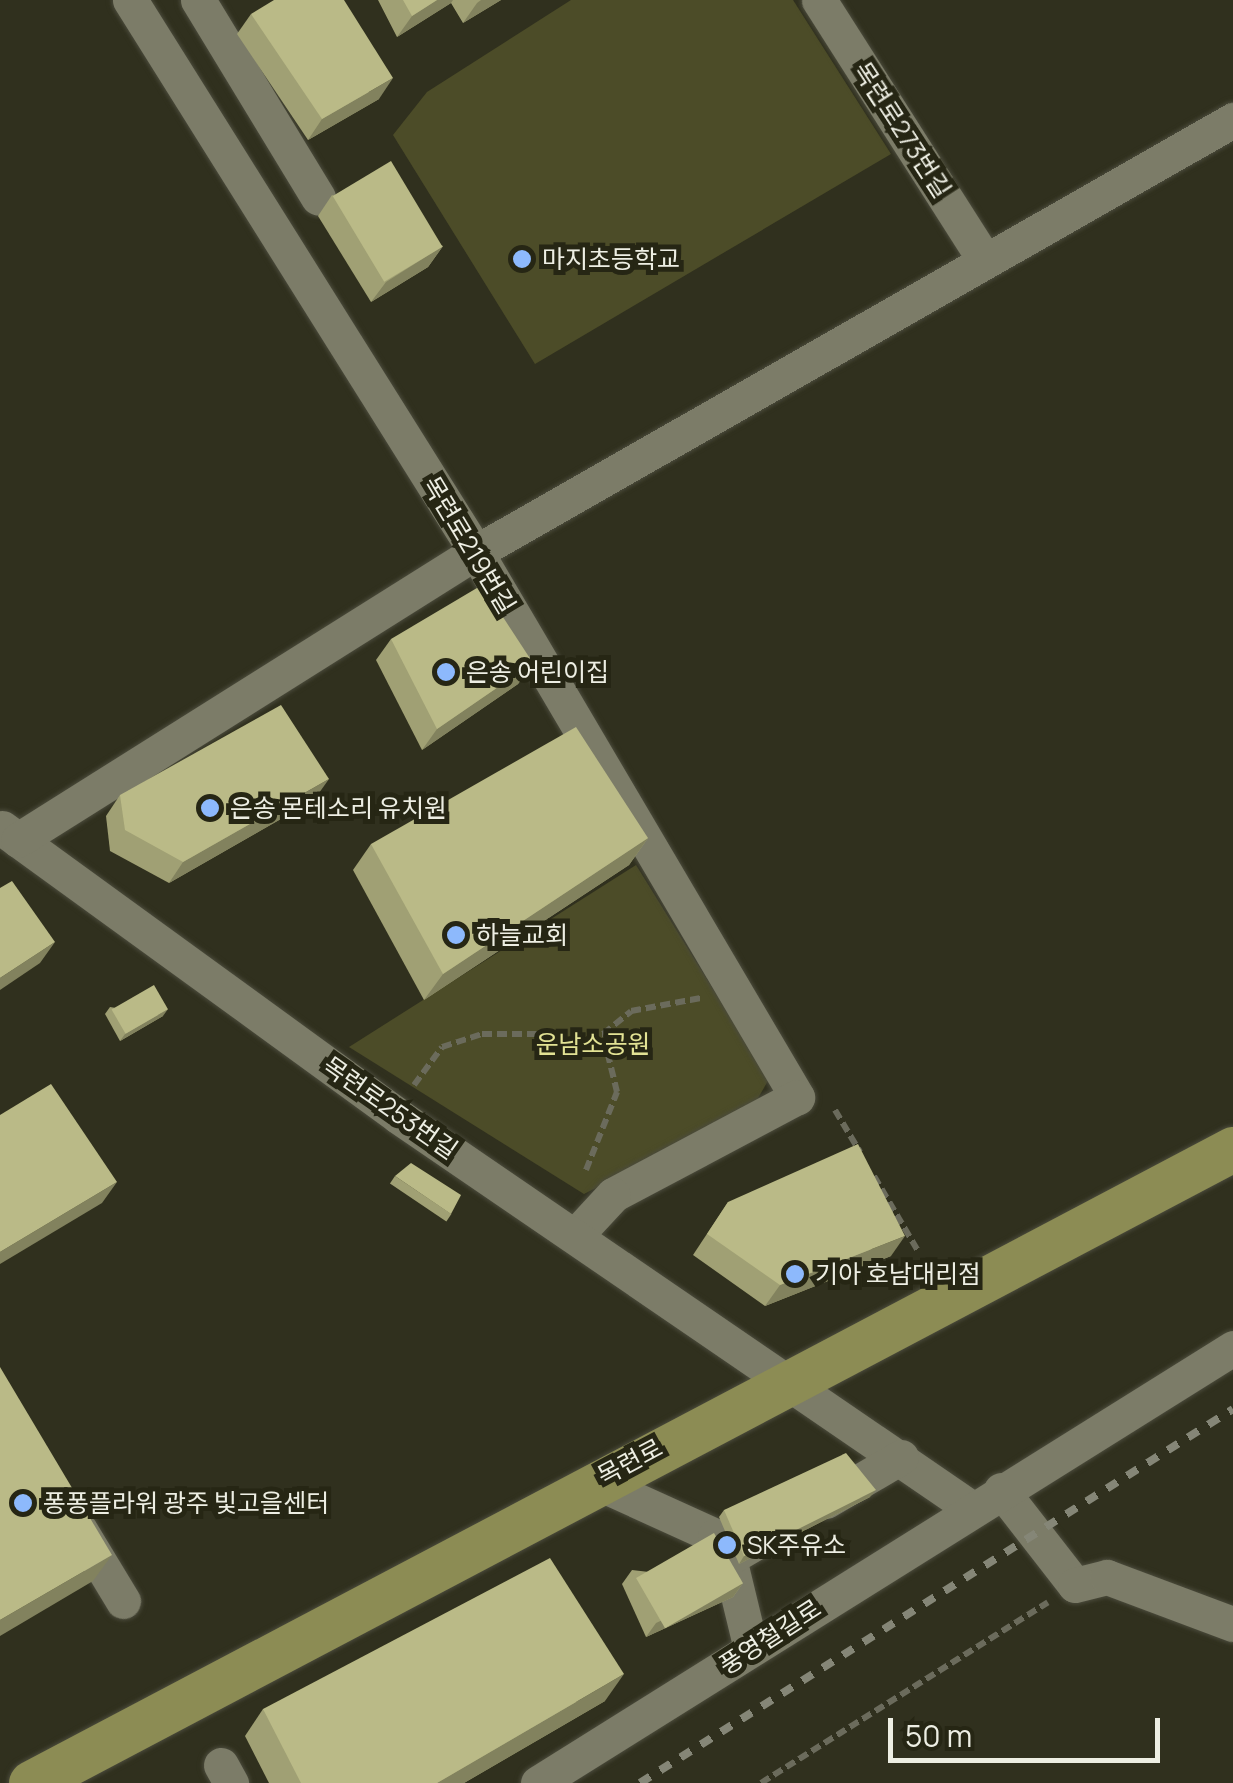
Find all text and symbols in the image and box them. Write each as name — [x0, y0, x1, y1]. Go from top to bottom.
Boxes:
street label: 목련로273번길 — [847, 57, 957, 203]
place label: 마지초등학교 — [542, 244, 680, 274]
marker: 마지초등학교 — [511, 248, 533, 270]
street label: 목련로219번길 — [416, 471, 522, 619]
place label: 은송 어린이집 — [466, 657, 609, 687]
marker: 은송 어린이집 — [435, 661, 457, 683]
place label: 은송 몬테소리 유치원 — [230, 793, 447, 823]
marker: 은송 몬테소리 유치원 — [199, 797, 221, 819]
place label: 하늘교회 — [476, 920, 568, 950]
marker: 하늘교회 — [445, 924, 467, 946]
park label: 운남소공원 — [536, 1029, 650, 1059]
street label: 목련로253번길 — [317, 1051, 463, 1165]
place label: 기아 호남대리점 — [815, 1259, 981, 1289]
marker: 기아 호남대리점 — [784, 1263, 806, 1285]
street label: 목련로 — [592, 1433, 668, 1491]
place label: 퐁퐁플라워 광주 빛고을센터 — [43, 1488, 329, 1518]
marker: 퐁퐁플라워 광주 빛고을센터 — [12, 1492, 34, 1514]
place label: SK주유소 — [747, 1530, 846, 1560]
marker: SK주유소 — [716, 1534, 738, 1556]
street label: 풍영철길로 — [714, 1593, 826, 1681]
scale bar — [893, 1698, 1166, 1760]
text: 50 m — [905, 1715, 972, 1756]

